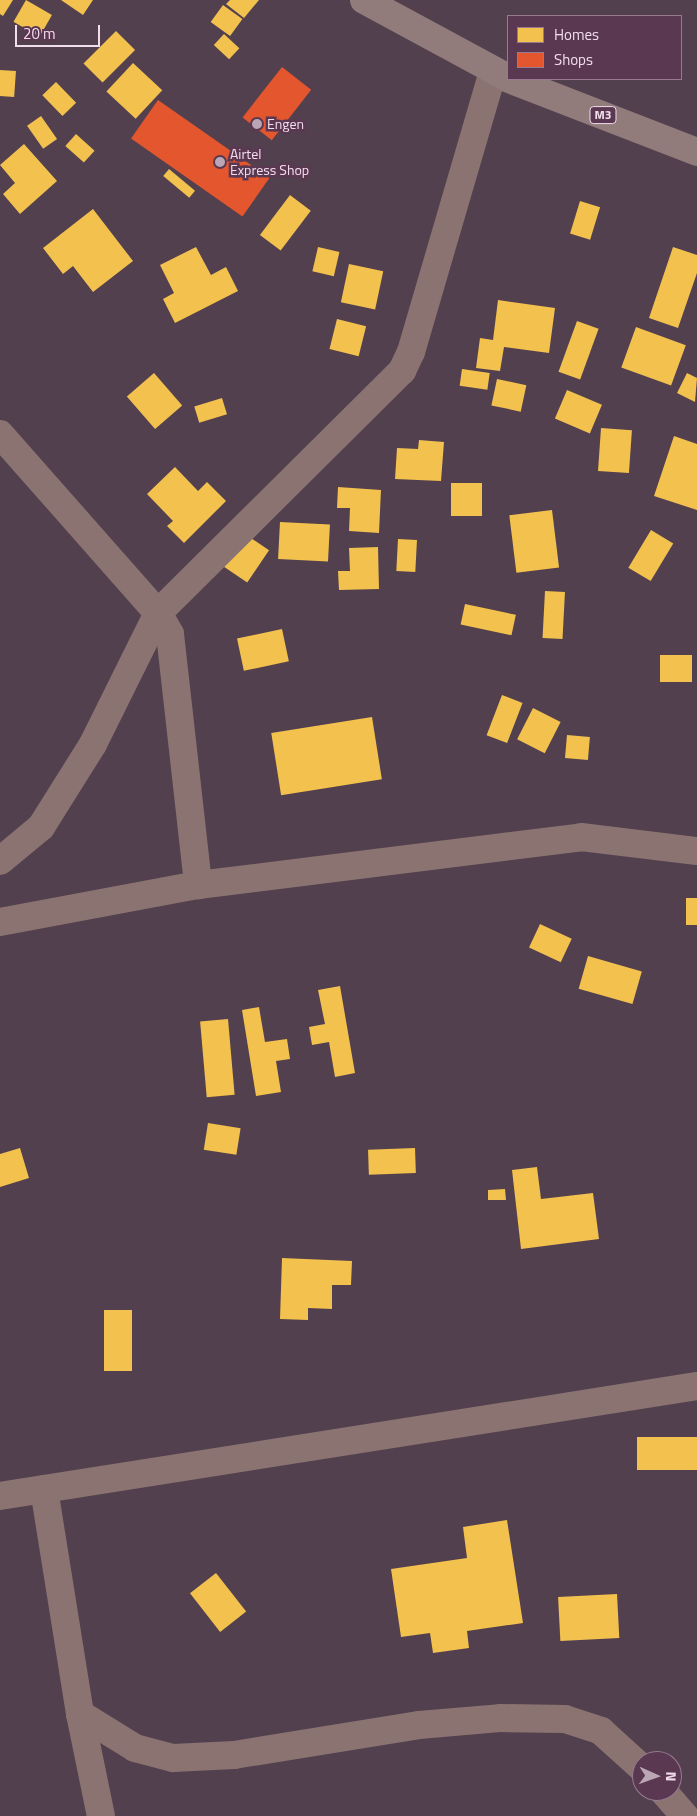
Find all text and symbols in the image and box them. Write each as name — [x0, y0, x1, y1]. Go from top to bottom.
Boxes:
scale bar — [18, 15, 102, 47]
legend — [507, 15, 682, 80]
text: 20 m — [23, 22, 56, 45]
text: Homes — [554, 23, 599, 46]
text: Shops — [554, 48, 593, 71]
road number: M3 — [589, 106, 617, 124]
place label: Engen — [267, 116, 304, 132]
marker: Engen — [251, 118, 263, 130]
place label: Airtel Express Shop — [230, 146, 309, 178]
marker: Airtel Express Shop — [214, 156, 226, 168]
north arrow — [632, 1751, 682, 1801]
text: N — [661, 1771, 682, 1782]

